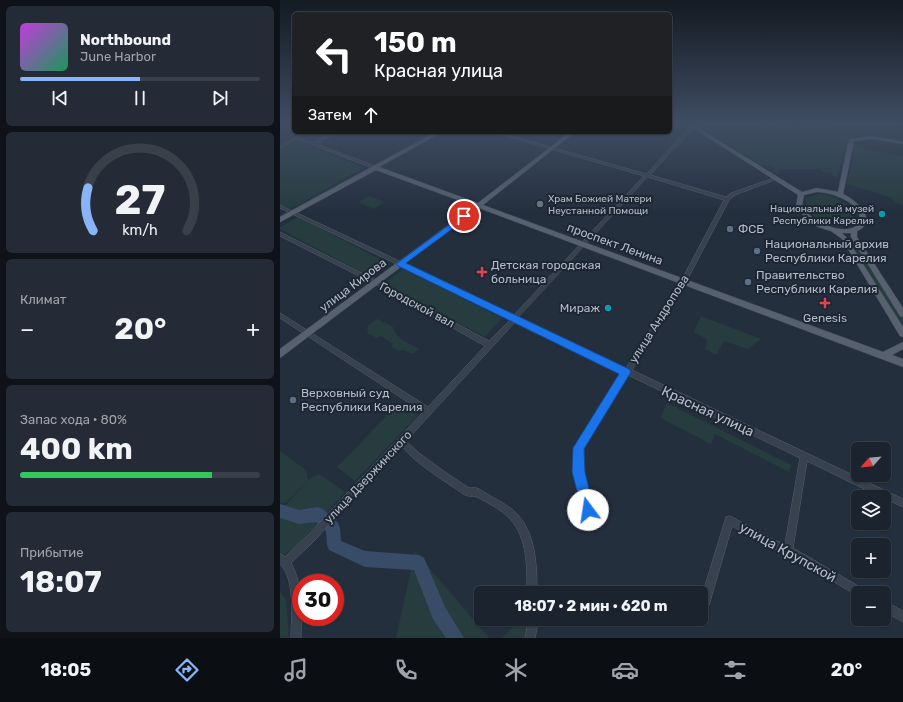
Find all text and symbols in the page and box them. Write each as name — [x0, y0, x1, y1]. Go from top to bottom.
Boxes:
text: 150 m — [374, 26, 457, 59]
icon: left — [308, 28, 360, 80]
text: Northbound — [80, 31, 171, 49]
text: June Harbor — [80, 49, 156, 64]
text: Красная улица — [374, 60, 503, 82]
icon: previous — [49, 87, 71, 109]
icon: pause — [129, 87, 151, 109]
icon: next — [209, 87, 231, 109]
icon: ahead — [360, 104, 382, 126]
text: Затем — [308, 106, 352, 124]
text: 27 — [115, 174, 165, 223]
place label: Храм Божией Матери Неустанной Помощи — [548, 193, 652, 217]
pin — [447, 199, 481, 233]
marker: Храм Божией Матери Неустанной Помощи — [535, 199, 545, 209]
place label: Национальный музей Республики Карелия — [770, 203, 874, 227]
icon: arrive — [453, 205, 475, 227]
marker: Национальный музей Республики Карелия — [877, 209, 887, 219]
street label: проспект Ленина — [565, 220, 665, 268]
text: km/h — [122, 221, 158, 238]
place label: ФСБ — [738, 222, 764, 236]
marker: ФСБ — [725, 224, 735, 234]
place label: Национальный архив Республики Карелия — [765, 237, 889, 265]
marker: Национальный архив Республики Карелия — [752, 246, 762, 256]
street label: улица Кирова — [317, 255, 389, 315]
place label: Детская городская больница — [491, 258, 601, 286]
marker: Детская городская больница — [476, 266, 488, 278]
place label: Правительство Республики Карелия — [756, 268, 878, 296]
street label: улица Андропова — [626, 272, 692, 366]
marker: Правительство Республики Карелия — [743, 277, 753, 287]
street label: Городской вал — [377, 279, 457, 331]
text: Климат — [20, 292, 66, 307]
marker: Genesis — [819, 297, 831, 309]
place label: Мираж — [560, 301, 600, 315]
marker: Мираж — [603, 303, 613, 313]
text: 20° — [114, 311, 166, 347]
place label: Genesis — [803, 311, 847, 325]
text: − — [20, 316, 34, 343]
text: + — [246, 316, 260, 343]
street label: Красная улица — [659, 383, 757, 440]
place label: Верховный суд Республики Карелия — [301, 386, 423, 414]
marker: Верховный суд Республики Карелия — [288, 395, 298, 405]
text: Запас хода · 80% — [20, 412, 127, 427]
street label: улица Дзержинского — [321, 428, 415, 526]
text: 400 km — [20, 431, 133, 467]
north arrow — [851, 442, 891, 482]
map controls — [851, 442, 891, 626]
position arrow — [567, 489, 609, 531]
button: layers — [851, 490, 891, 530]
street label: улица Крупской — [736, 519, 839, 586]
button: + — [851, 538, 891, 578]
text: Прибытие — [20, 545, 84, 560]
text: 18:07 — [20, 564, 102, 600]
speed limit sign: 30 — [292, 574, 344, 626]
button: − — [851, 586, 891, 626]
text: 18:07 · 2 мин · 620 m — [514, 597, 668, 615]
icon: directions — [173, 656, 201, 684]
icon: music — [282, 656, 310, 684]
icon: phone — [392, 656, 420, 684]
icon: climate — [502, 656, 530, 684]
icon: car — [611, 656, 639, 684]
icon: filters — [721, 656, 749, 684]
text: 18:05 — [41, 659, 91, 681]
text: 20° — [831, 659, 862, 681]

